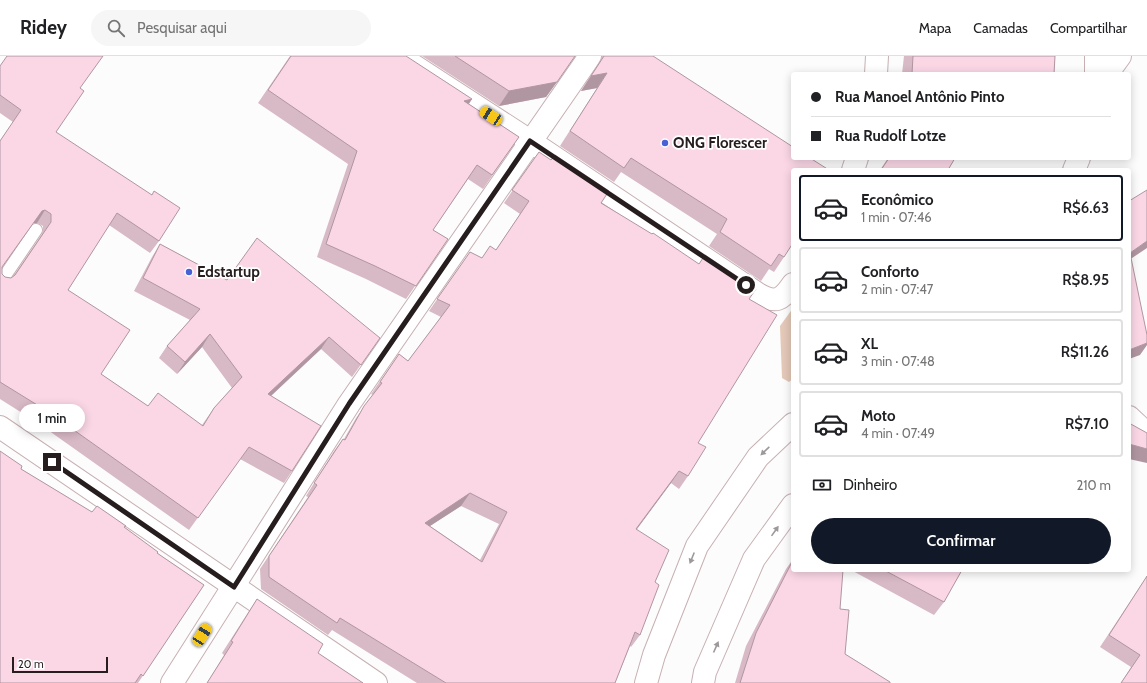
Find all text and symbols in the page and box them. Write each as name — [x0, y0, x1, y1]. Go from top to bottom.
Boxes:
search box — [91, 10, 371, 46]
text: Ridey — [20, 16, 67, 39]
icon: search — [105, 17, 127, 39]
text: Pesquisar aqui — [137, 19, 227, 37]
text: Mapa — [919, 19, 951, 37]
text: Camadas — [973, 19, 1028, 37]
text: Compartilhar — [1050, 19, 1127, 37]
text: Rua Manoel Antônio Pinto — [835, 88, 1005, 106]
car — [478, 104, 504, 128]
text: Rua Rudolf Lotze — [835, 127, 946, 145]
place label: ONG Florescer — [673, 134, 767, 152]
marker: ONG Florescer — [660, 138, 670, 148]
icon: car — [813, 190, 849, 226]
text: Econômico — [861, 191, 933, 209]
text: R$6.63 — [1063, 199, 1109, 217]
text: 1 min · 07:46 — [861, 209, 932, 225]
icon: car — [813, 262, 849, 298]
place label: Edstartup — [197, 263, 260, 281]
text: Conforto — [861, 263, 919, 281]
marker: Edstartup — [184, 267, 194, 277]
text: R$8.95 — [1062, 271, 1109, 289]
route start — [737, 276, 755, 294]
text: 2 min · 07:47 — [861, 281, 933, 297]
icon: car — [813, 334, 849, 370]
text: XL — [861, 335, 878, 353]
text: R$11.26 — [1061, 343, 1109, 361]
text: 3 min · 07:48 — [861, 353, 935, 369]
callout: 1 min — [19, 404, 85, 432]
icon: car — [813, 406, 849, 442]
text: Moto — [861, 407, 895, 425]
text: 1 min — [37, 410, 67, 426]
text: R$7.10 — [1065, 415, 1109, 433]
text: 4 min · 07:49 — [861, 425, 935, 441]
one-way arrow — [760, 446, 770, 456]
route end — [43, 453, 61, 471]
icon: cash — [811, 474, 833, 496]
text: Dinheiro — [843, 476, 897, 494]
text: 210 m — [1077, 477, 1111, 493]
button: Confirmar — [811, 518, 1111, 564]
one-way arrow — [770, 526, 778, 536]
one-way arrow — [689, 552, 695, 564]
car — [190, 622, 214, 648]
one-way arrow — [714, 640, 720, 652]
scale bar — [12, 655, 108, 674]
text: 20 m — [18, 657, 44, 671]

